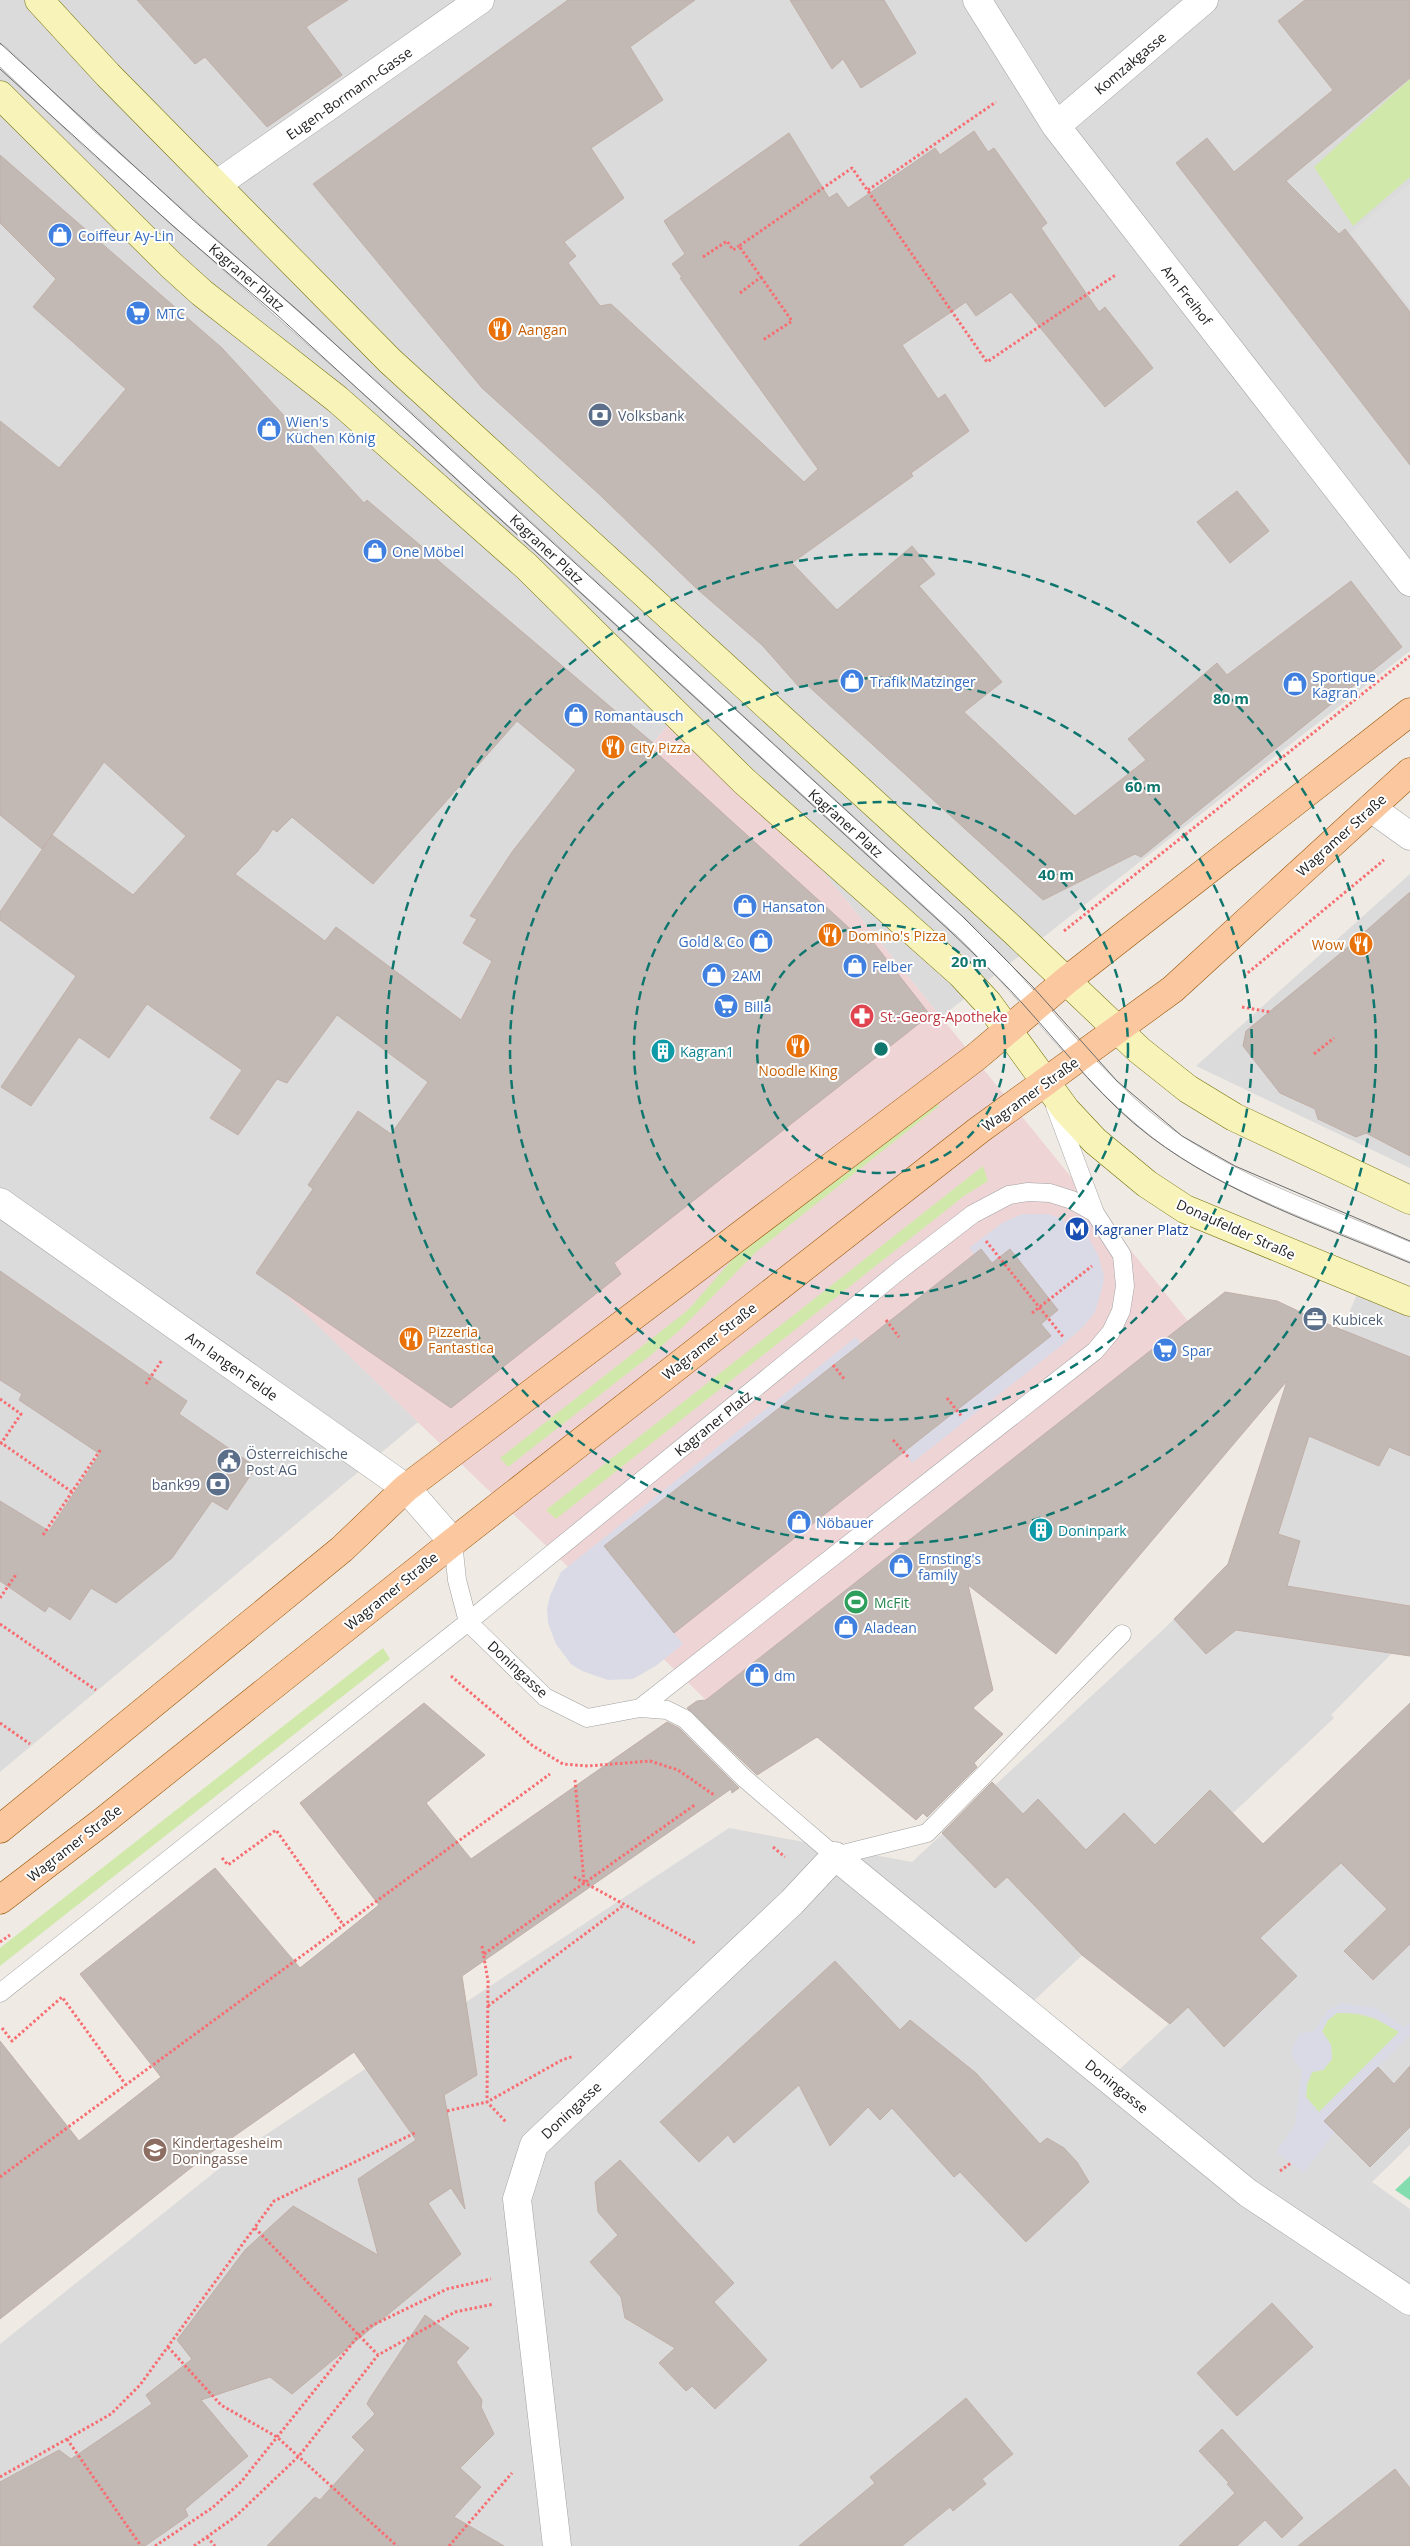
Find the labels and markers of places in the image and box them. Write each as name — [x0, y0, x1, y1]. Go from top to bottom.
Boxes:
shop icon: Coiffeur Ay-Lin — [47, 222, 73, 248]
place label: Coiffeur Ay-Lin — [78, 226, 174, 245]
supermarket icon: MTC — [125, 300, 151, 326]
place label: MTC — [156, 304, 185, 323]
restaurant icon: Aangan — [487, 316, 513, 342]
place label: Aangan — [518, 320, 567, 339]
bank icon: Volksbank — [587, 402, 613, 428]
place label: Volksbank — [618, 406, 685, 425]
place label: Wien's Küchen König — [286, 412, 376, 447]
shop icon: Wien's Küchen König — [256, 416, 282, 442]
shop icon: One Möbel — [362, 538, 388, 564]
place label: One Möbel — [392, 542, 464, 561]
place label: Sportique Kagran — [1312, 667, 1376, 702]
shop icon: Trafik Matzinger — [839, 668, 865, 694]
shop icon: Sportique Kagran — [1282, 671, 1308, 697]
place label: Trafik Matzinger — [870, 672, 976, 691]
shop icon: Romantausch — [563, 702, 589, 728]
place label: Romantausch — [594, 706, 684, 725]
restaurant icon: City Pizza — [600, 734, 626, 760]
place label: City Pizza — [630, 738, 691, 757]
shop icon: Hansaton — [732, 893, 758, 919]
place label: Hansaton — [762, 897, 825, 916]
restaurant icon: Domino's Pizza — [817, 922, 843, 948]
place label: Domino's Pizza — [848, 926, 946, 945]
shop icon: Gold & Co — [748, 928, 774, 954]
restaurant icon: Wow — [1348, 931, 1374, 957]
place label: Gold & Co — [679, 932, 744, 951]
place label: Wow — [1312, 935, 1344, 954]
shop icon: Felber — [842, 953, 868, 979]
place label: Felber — [872, 957, 913, 976]
shop icon: 2AM — [701, 962, 727, 988]
place label: 2AM — [732, 966, 761, 985]
supermarket icon: Billa — [713, 993, 739, 1019]
place label: Billa — [744, 997, 771, 1016]
pharmacy icon: St.-Georg-Apotheke — [849, 1003, 875, 1029]
place label: St.-Georg-Apotheke — [880, 1007, 1008, 1026]
restaurant icon: Noodle King — [785, 1033, 811, 1059]
building icon: Kagran1 — [650, 1038, 676, 1064]
centre of rings — [872, 1040, 890, 1058]
place label: Kagran1 — [680, 1042, 734, 1061]
place label: Noodle King — [758, 1061, 838, 1080]
metro station icon: Kagraner Platz — [1064, 1216, 1090, 1242]
place label: Kagraner Platz — [1094, 1220, 1189, 1239]
office icon: Kubicek — [1302, 1306, 1328, 1332]
place label: Kubicek — [1332, 1310, 1384, 1329]
place label: Pizzeria Fantastica — [428, 1322, 494, 1357]
restaurant icon: Pizzeria Fantastica — [398, 1326, 424, 1352]
supermarket icon: Spar — [1152, 1337, 1178, 1363]
place label: Spar — [1182, 1341, 1212, 1360]
place label: Österreichische Post AG — [246, 1444, 348, 1479]
public building icon: Österreichische Post AG — [216, 1448, 242, 1474]
bank icon: bank99 — [205, 1471, 231, 1497]
place label: bank99 — [152, 1475, 200, 1494]
shop icon: Nöbauer — [786, 1509, 812, 1535]
place label: Nöbauer — [816, 1513, 874, 1532]
building icon: Doninpark — [1028, 1517, 1054, 1543]
place label: Doninpark — [1058, 1521, 1127, 1540]
place label: Ernsting's family — [918, 1549, 982, 1584]
shop icon: Ernsting's family — [888, 1553, 914, 1579]
sports icon: McFit — [843, 1589, 869, 1615]
place label: McFit — [874, 1593, 909, 1612]
shop icon: Aladean — [833, 1614, 859, 1640]
place label: Aladean — [864, 1618, 917, 1637]
shop icon: dm — [744, 1662, 770, 1688]
place label: dm — [774, 1666, 796, 1685]
place label: Kindertagesheim Doningasse — [172, 2133, 283, 2168]
school or university icon: Kindertagesheim Doningasse — [142, 2137, 168, 2163]

